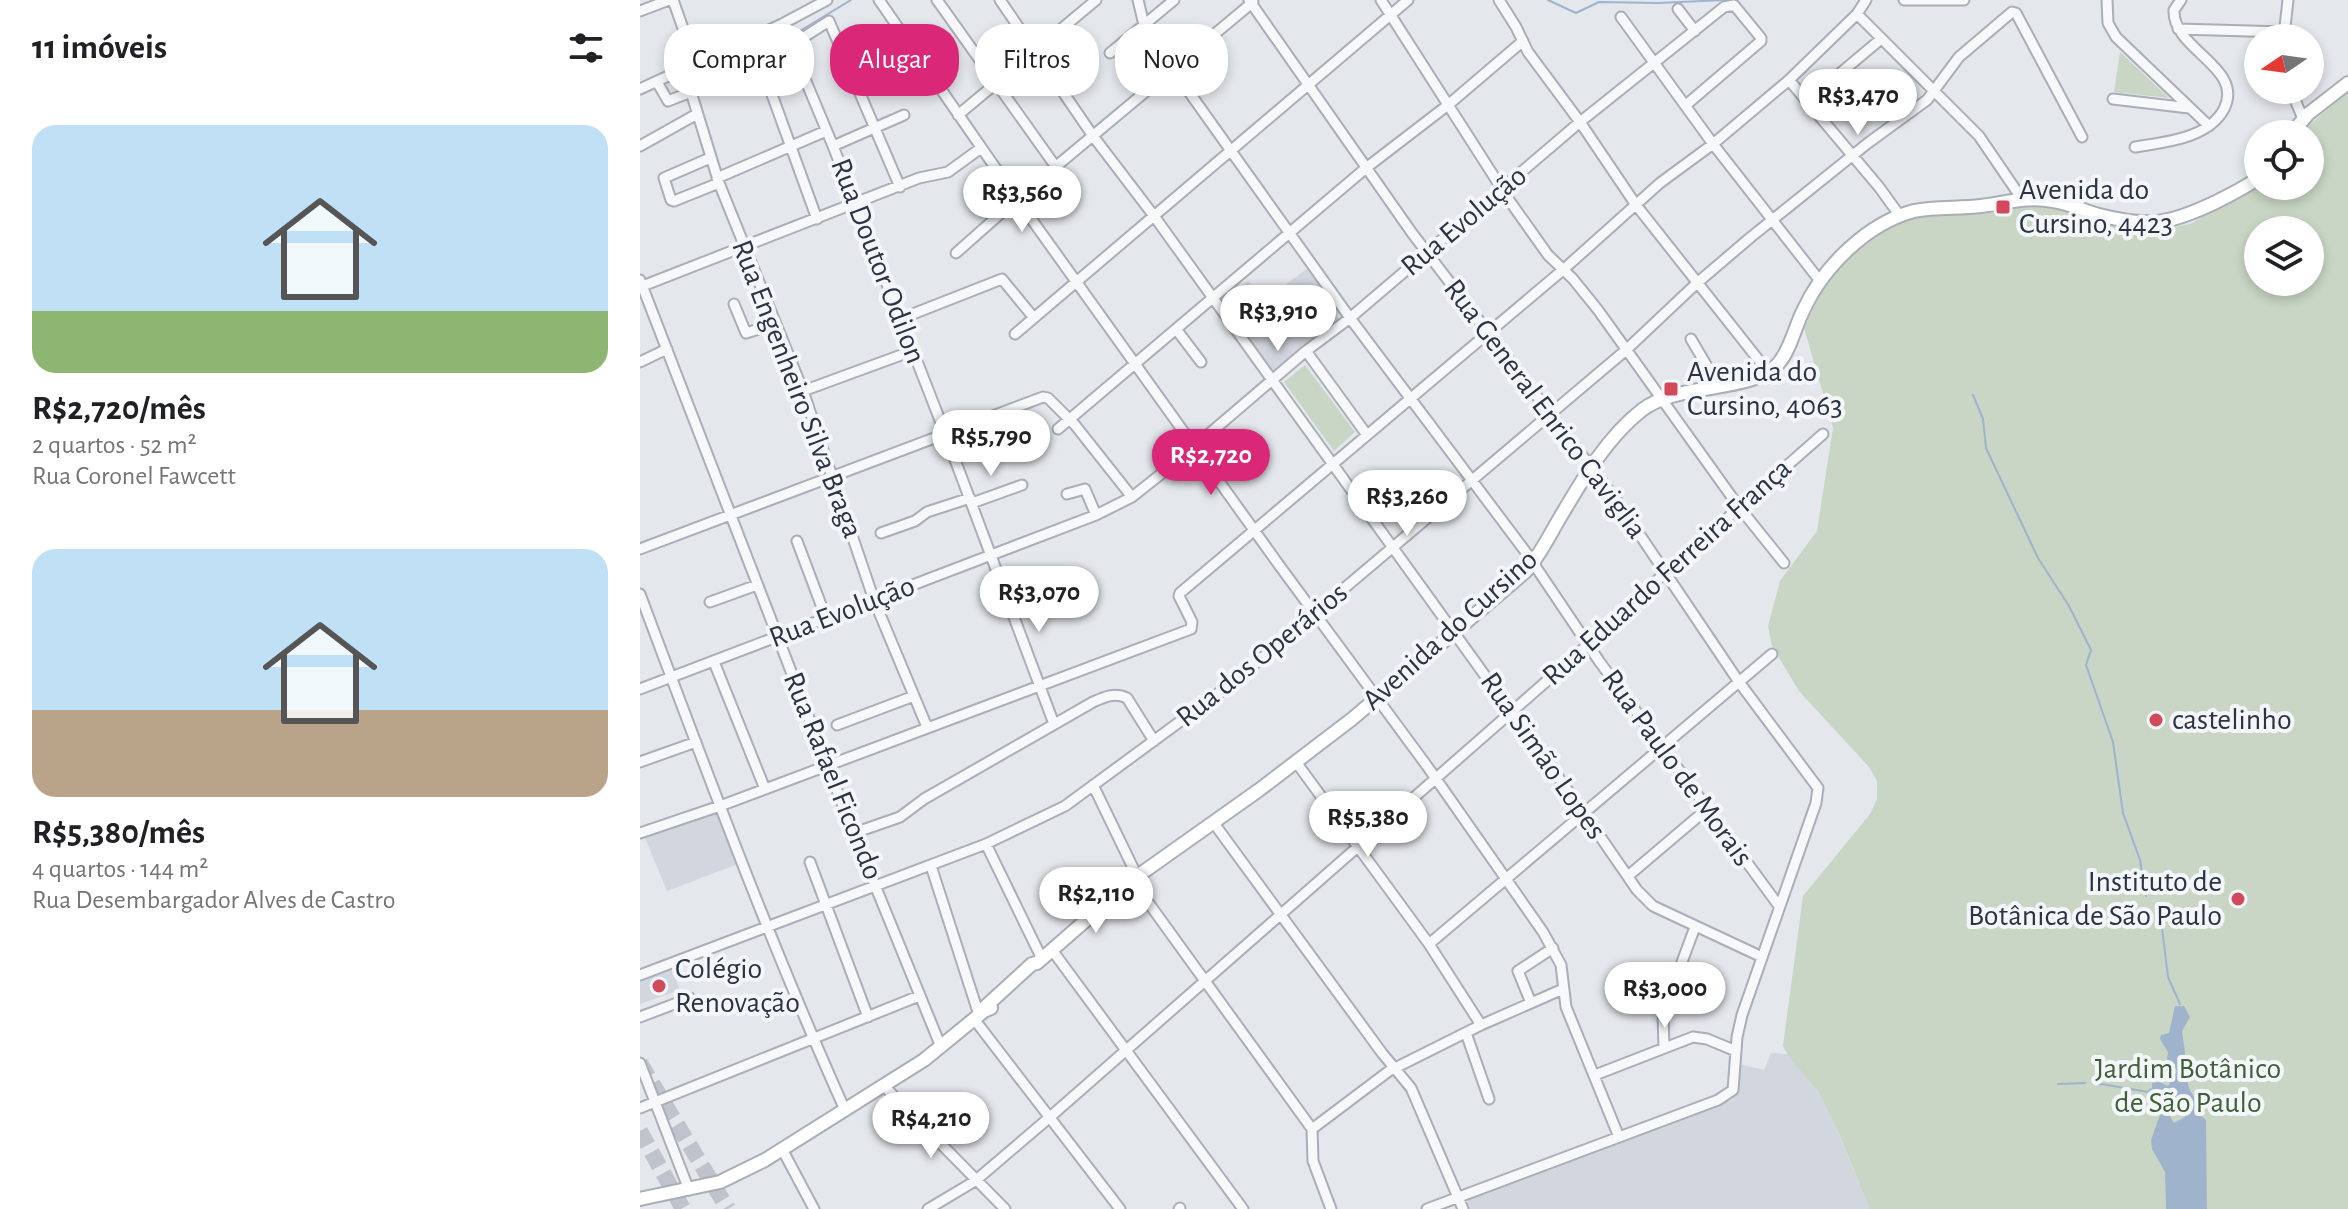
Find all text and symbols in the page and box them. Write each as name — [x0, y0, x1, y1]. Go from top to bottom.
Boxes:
chip: Comprar — [664, 24, 814, 96]
chip: Alugar — [830, 24, 959, 96]
chip: Filtros — [975, 24, 1099, 96]
chip: Novo — [1115, 24, 1228, 96]
north arrow — [2244, 24, 2324, 104]
map controls — [2244, 24, 2324, 296]
icon: filters — [564, 26, 608, 70]
text: 11 imóveis — [32, 31, 167, 65]
pin: R$3,470 — [1784, 69, 1932, 137]
text: R$3,470 — [1817, 82, 1899, 108]
button: locate — [2244, 120, 2324, 200]
street label: Rua Doutor Odilon — [825, 154, 931, 368]
street label: Rua Evolução — [1396, 160, 1532, 282]
pin: R$3,560 — [948, 166, 1096, 234]
place label: Avenida do Cursino, 4423 — [2019, 175, 2173, 239]
icon: home — [248, 177, 392, 321]
text: R$3,560 — [981, 179, 1063, 205]
marker: Avenida do Cursino, 4423 — [1994, 198, 2012, 216]
button: layers — [2244, 216, 2324, 296]
street label: Rua Engenheiro Silva Braga — [726, 236, 868, 542]
street label: Rua General Enrico Caviglia — [1438, 274, 1652, 544]
pin: R$3,910 — [1204, 285, 1352, 353]
text: R$3,910 — [1238, 298, 1318, 324]
place label: Avenida do Cursino, 4063 — [1687, 357, 1843, 421]
marker: Avenida do Cursino, 4063 — [1662, 380, 1680, 398]
text: R$2,720/mês — [32, 392, 206, 426]
pin: R$5,790 — [917, 410, 1065, 478]
text: R$5,790 — [950, 423, 1032, 449]
pin: R$2,720 — [1137, 429, 1285, 497]
text: 2 quartos · 52 m² — [32, 432, 197, 458]
text: R$2,720 — [1170, 442, 1252, 468]
street label: Rua Eduardo Ferreira França — [1537, 453, 1797, 691]
text: Rua Coronel Fawcett — [32, 463, 236, 489]
pin: R$3,260 — [1333, 470, 1481, 538]
text: R$3,260 — [1366, 483, 1448, 509]
street label: Avenida do Cursino — [1357, 544, 1543, 716]
pin: R$3,070 — [965, 566, 1113, 634]
street label: Rua Evolução — [765, 571, 919, 653]
street label: Rua dos Operários — [1171, 577, 1353, 733]
text: R$3,070 — [998, 579, 1080, 605]
icon: home — [248, 601, 392, 745]
street label: Rua Paulo de Morais — [1596, 664, 1758, 872]
street label: Rua Simão Lopes — [1474, 667, 1612, 845]
street label: Rua Rafael Ficondo — [778, 668, 888, 884]
place label: castelinho — [2172, 705, 2292, 735]
marker: castelinho — [2147, 711, 2165, 729]
pin: R$5,380 — [1294, 791, 1442, 859]
text: R$5,380 — [1327, 804, 1409, 830]
text: R$5,380/mês — [32, 816, 205, 850]
text: 4 quartos · 144 m² — [32, 856, 208, 882]
pin: R$2,110 — [1022, 867, 1170, 935]
place label: Instituto de Botânica de São Paulo — [1968, 867, 2222, 931]
text: R$2,110 — [1057, 880, 1135, 906]
text: Rua Desembargador Alves de Castro — [32, 887, 395, 913]
marker: Instituto de Botânica de São Paulo — [2229, 890, 2247, 908]
place label: Colégio Renovação — [675, 954, 800, 1018]
pin: R$3,000 — [1591, 962, 1739, 1030]
text: R$3,000 — [1623, 975, 1707, 1001]
marker: Colégio Renovação — [650, 977, 668, 995]
park label: Jardim Botânico de São Paulo — [2095, 1054, 2281, 1118]
pin: R$4,210 — [857, 1092, 1005, 1160]
text: R$4,210 — [890, 1105, 972, 1131]

